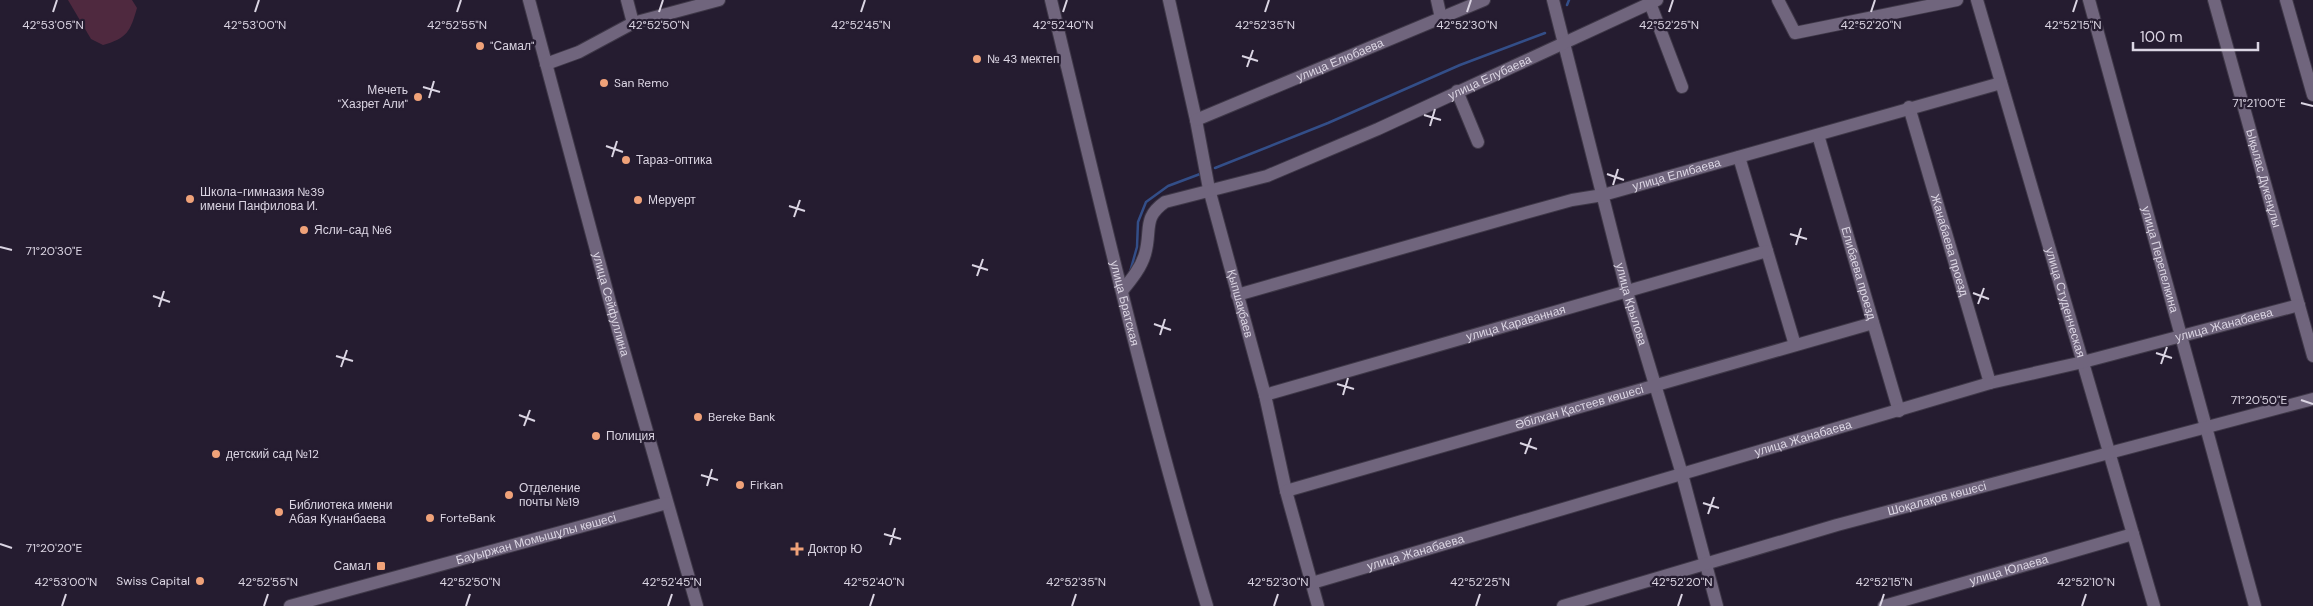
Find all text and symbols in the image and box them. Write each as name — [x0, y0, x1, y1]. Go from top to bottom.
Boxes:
text: 42°53'05"N — [22, 17, 84, 33]
text: 42°53'00"N — [224, 17, 286, 33]
text: 42°52'55"N — [427, 17, 487, 33]
text: 42°52'50"N — [628, 17, 690, 33]
text: 42°52'45"N — [831, 17, 891, 33]
text: 42°52'40"N — [1033, 17, 1093, 33]
text: 42°52'35"N — [1235, 17, 1295, 33]
text: 42°52'30"N — [1436, 17, 1498, 33]
text: 42°52'25"N — [1639, 17, 1699, 33]
text: 42°52'20"N — [1840, 17, 1902, 33]
text: 42°52'15"N — [2045, 17, 2101, 33]
scale bar — [2133, 20, 2258, 52]
text: 100 m — [2140, 27, 2183, 47]
street label: улица Елюбаева — [1294, 35, 1386, 85]
place label: "Самал" — [490, 38, 535, 54]
marker: "Самал" — [474, 40, 486, 52]
place label: № 43 мектеп — [987, 51, 1059, 67]
street label: улица Елубаева — [1445, 51, 1534, 104]
marker: № 43 мектеп — [971, 53, 983, 65]
place label: San Remo — [614, 75, 669, 91]
marker: San Remo — [598, 77, 610, 89]
place label: Мечеть "Хазрет Али" — [338, 82, 408, 112]
marker: Мечеть "Хазрет Али" — [412, 91, 424, 103]
text: 71°21'00"E — [2232, 95, 2286, 111]
street label: Ықылас Дүкенұлы — [2242, 127, 2285, 229]
place label: Тараз-оптика — [636, 152, 713, 168]
marker: Тараз-оптика — [620, 154, 632, 166]
street label: улица Елибаева — [1631, 154, 1723, 194]
place label: Школа-гимназия №39 имени Панфилова И. — [200, 184, 325, 214]
place label: Меруерт — [648, 192, 696, 208]
street label: Жанабаева проезд — [1927, 192, 1972, 298]
marker: Школа-гимназия №39 имени Панфилова И. — [184, 193, 196, 205]
marker: Меруерт — [632, 194, 644, 206]
street label: улица Перепелкина — [2138, 204, 2182, 315]
place label: Ясли-сад №6 — [314, 222, 392, 238]
marker: Ясли-сад №6 — [298, 224, 310, 236]
street label: Елибаева проезд — [1837, 225, 1880, 322]
text: 71°20'30"E — [26, 243, 83, 259]
street label: улица Студенческая — [2042, 245, 2089, 359]
street label: улица Сейфуллина — [589, 250, 633, 359]
street label: улица Братская — [1106, 259, 1143, 347]
street label: улица Крылова — [1612, 261, 1651, 348]
street label: Қыпшақбаев — [1223, 268, 1257, 340]
street label: улица Караванная — [1464, 301, 1567, 345]
street label: улица Жанабаева — [2173, 304, 2275, 345]
street label: Әбілхан Қастеев көшесі — [1513, 381, 1645, 433]
text: 71°20'50"E — [2231, 392, 2288, 408]
place label: Bereke Bank — [708, 409, 775, 425]
marker: Bereke Bank — [692, 411, 704, 423]
street label: улица Жанабаева — [1753, 416, 1854, 460]
place label: Полиция — [606, 428, 655, 444]
marker: Полиция — [590, 430, 602, 442]
place label: детский сад №12 — [226, 446, 319, 462]
marker: детский сад №12 — [210, 448, 222, 460]
place label: Firkan — [750, 477, 783, 493]
street label: Шоқалақов көшесі — [1886, 478, 1988, 519]
marker: Firkan — [734, 479, 746, 491]
place label: Отделение почты №19 — [519, 480, 581, 510]
marker: Отделение почты №19 — [503, 489, 515, 501]
place label: Библиотека имени Абая Кунанбаева — [289, 497, 392, 527]
marker: Библиотека имени Абая Кунанбаева — [273, 506, 285, 518]
street label: Бауыржан Момышұлы көшесі — [454, 509, 618, 568]
place label: ForteBank — [440, 510, 496, 526]
marker: ForteBank — [424, 512, 436, 524]
street label: улица Жанабаева — [1365, 530, 1466, 574]
text: 71°20'20"E — [26, 540, 82, 556]
place label: Доктор Ю — [808, 541, 862, 557]
marker: Доктор Ю — [790, 542, 804, 556]
street label: улица Юлаева — [1968, 551, 2050, 589]
place label: Самал — [334, 558, 371, 574]
marker: Самал — [375, 560, 387, 572]
place label: Swiss Capital — [116, 573, 190, 589]
text: 42°53'00"N — [35, 574, 97, 590]
text: 42°52'55"N — [238, 574, 298, 590]
text: 42°52'50"N — [439, 574, 501, 590]
text: 42°52'45"N — [642, 574, 702, 590]
text: 42°52'40"N — [844, 574, 904, 590]
text: 42°52'35"N — [1046, 574, 1106, 590]
text: 42°52'30"N — [1247, 574, 1309, 590]
text: 42°52'25"N — [1450, 574, 1510, 590]
text: 42°52'20"N — [1651, 574, 1713, 590]
text: 42°52'15"N — [1856, 574, 1912, 590]
text: 42°52'10"N — [2057, 574, 2115, 590]
marker: Swiss Capital — [194, 575, 206, 587]

